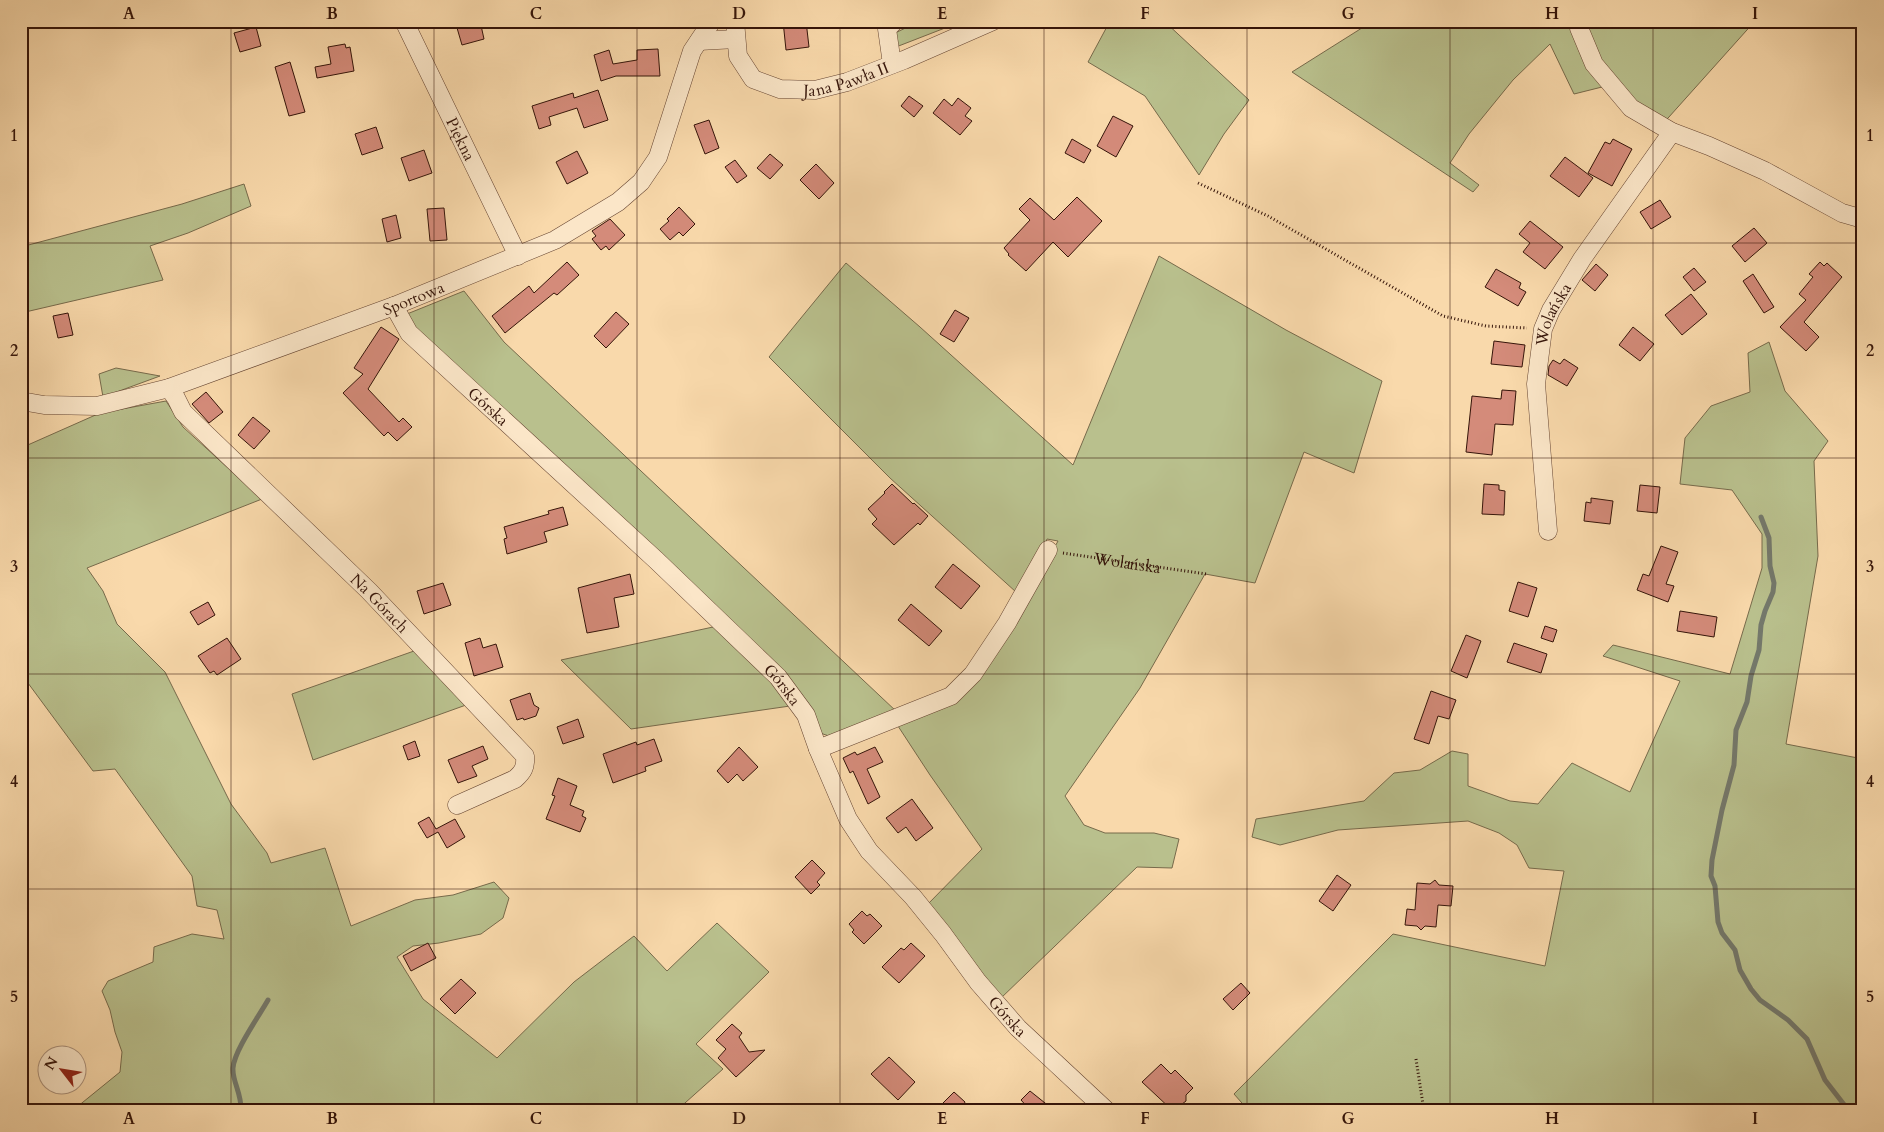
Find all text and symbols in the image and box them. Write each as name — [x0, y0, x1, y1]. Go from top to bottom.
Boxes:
text: A — [123, 3, 135, 25]
text: B — [326, 3, 338, 25]
text: C — [530, 3, 542, 25]
text: D — [732, 3, 746, 25]
text: E — [937, 3, 947, 25]
text: F — [1140, 3, 1150, 25]
text: G — [1341, 3, 1355, 25]
text: H — [1545, 3, 1559, 25]
text: I — [1752, 3, 1758, 25]
street label: Jana Pawła II — [801, 57, 892, 102]
street label: Piękna — [440, 114, 480, 165]
text: 1 — [10, 125, 18, 147]
text: 1 — [1866, 125, 1874, 147]
street label: Sportowa — [380, 277, 448, 321]
street label: Wolańska — [1531, 279, 1577, 348]
text: 2 — [10, 340, 18, 362]
text: 2 — [1866, 340, 1874, 362]
street label: Górska — [463, 383, 513, 431]
street label: Wolańska — [1091, 548, 1162, 579]
text: 3 — [10, 556, 18, 578]
text: 3 — [1866, 556, 1874, 578]
street label: Na Górach — [345, 569, 413, 638]
street label: Górska — [759, 659, 805, 710]
text: 4 — [10, 771, 18, 793]
text: 4 — [1866, 771, 1874, 793]
text: 5 — [10, 986, 18, 1008]
text: 5 — [1866, 986, 1874, 1008]
street label: Górska — [983, 991, 1031, 1042]
north arrow — [38, 1044, 88, 1094]
text: N — [40, 1053, 63, 1074]
text: A — [123, 1108, 135, 1130]
text: B — [326, 1108, 338, 1130]
text: C — [530, 1108, 542, 1130]
text: D — [732, 1108, 746, 1130]
text: E — [937, 1108, 947, 1130]
text: F — [1140, 1108, 1150, 1130]
text: G — [1341, 1108, 1355, 1130]
text: H — [1545, 1108, 1559, 1130]
text: I — [1752, 1108, 1758, 1130]

